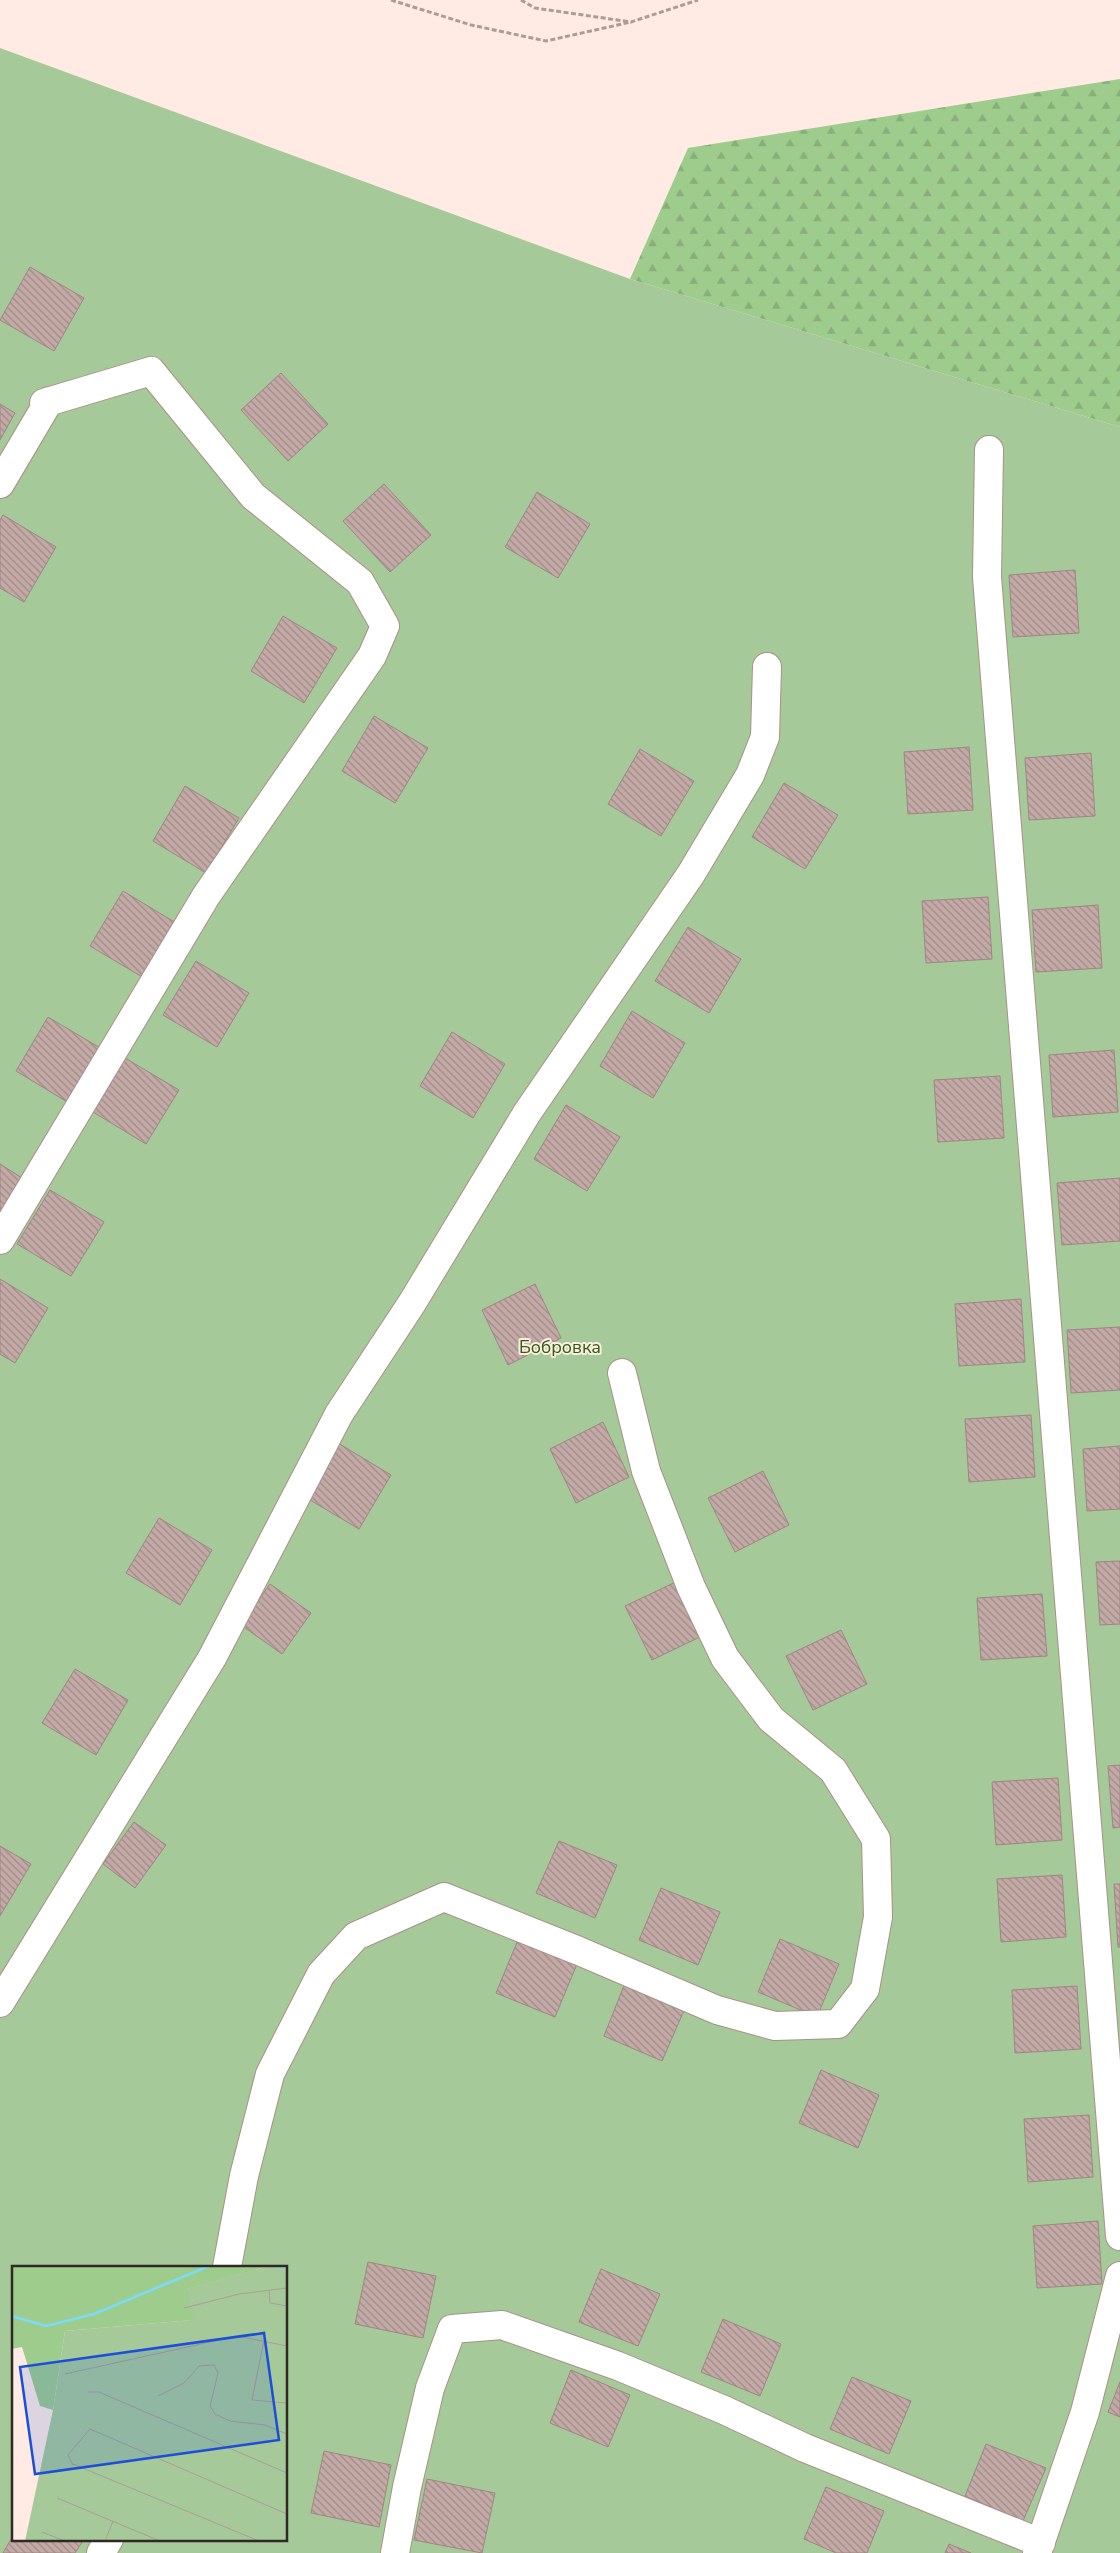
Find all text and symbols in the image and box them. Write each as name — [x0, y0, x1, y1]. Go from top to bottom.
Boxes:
park label: Бобровка — [519, 1335, 601, 1359]
inset map — [12, 2266, 288, 2540]

